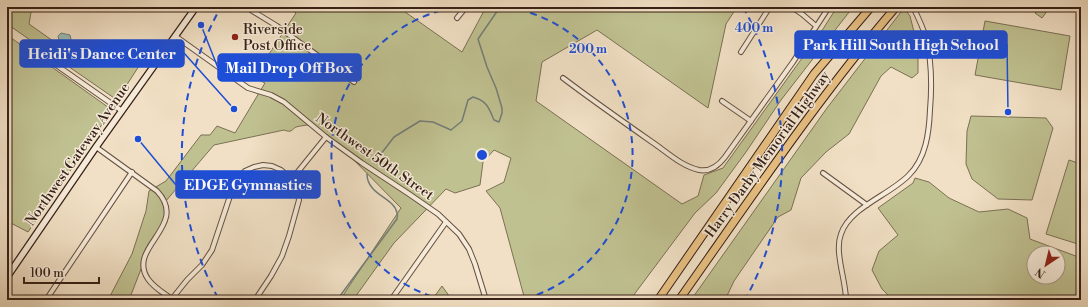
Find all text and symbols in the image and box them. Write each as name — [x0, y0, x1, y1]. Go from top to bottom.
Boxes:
place label: Riverside Post Office — [243, 21, 311, 55]
text: 400 m — [735, 21, 773, 36]
callout: Park Hill South High School — [795, 31, 1007, 58]
marker: Riverside Post Office — [230, 32, 240, 42]
text: Park Hill South High School — [803, 36, 999, 55]
callout: Heidi's Dance Center — [20, 40, 184, 67]
text: 200 m — [569, 42, 607, 57]
text: Heidi's Dance Center — [28, 45, 177, 64]
callout: Mail Drop Off Box — [218, 54, 361, 81]
text: Mail Drop Off Box — [225, 59, 353, 78]
street label: Harry Darby Memorial Highway — [701, 68, 834, 242]
street label: Northwest Gateway Avenue — [22, 80, 134, 230]
street label: Northwest 50th Street — [312, 109, 437, 204]
centre of rings — [475, 148, 489, 162]
callout: EDGE Gymnastics — [176, 171, 320, 198]
text: EDGE Gymnastics — [184, 176, 312, 195]
north arrow — [1026, 245, 1066, 285]
scale bar — [24, 259, 99, 285]
text: N — [1033, 264, 1048, 281]
text: 100 m — [30, 266, 64, 281]

